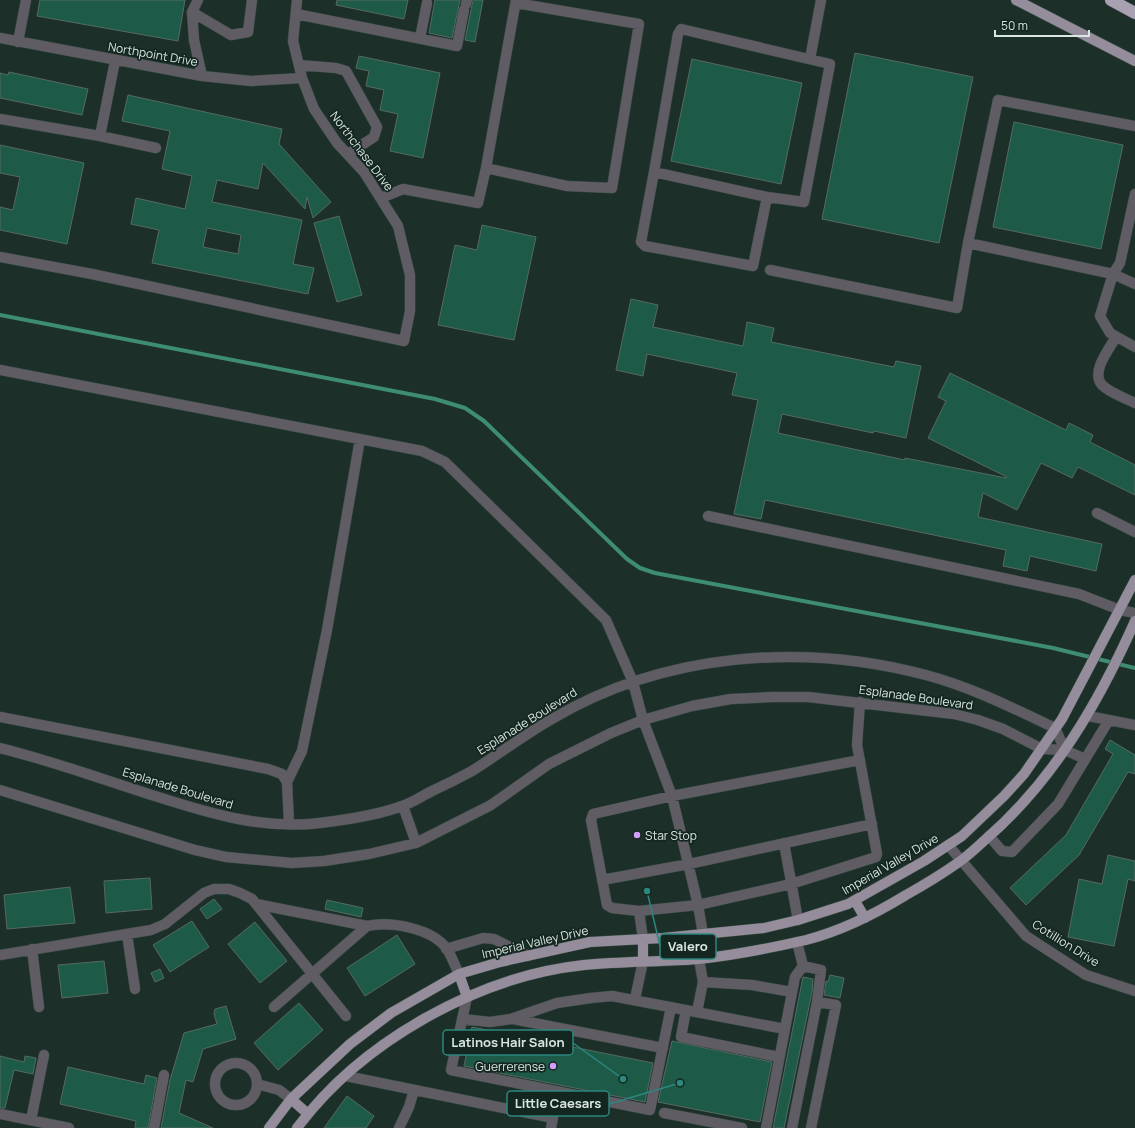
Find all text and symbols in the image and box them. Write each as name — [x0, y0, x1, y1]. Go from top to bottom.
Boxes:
scale bar — [995, 12, 1089, 38]
text: 50 m — [1001, 17, 1028, 34]
street label: Northpoint Drive — [107, 38, 199, 70]
street label: Northchase Drive — [326, 108, 398, 194]
street label: Esplanade Boulevard — [858, 681, 974, 713]
street label: Esplanade Boulevard — [474, 683, 580, 759]
street label: Esplanade Boulevard — [121, 763, 235, 813]
place label: Star Stop — [645, 827, 697, 844]
street label: Imperial Valley Drive — [839, 829, 941, 899]
marker: Star Stop — [632, 830, 642, 840]
street label: Cotillion Drive — [1029, 916, 1103, 970]
street label: Imperial Valley Drive — [480, 921, 590, 963]
callout: Valero — [660, 934, 716, 959]
text: Valero — [668, 937, 708, 955]
callout: Latinos Hair Salon — [443, 1030, 573, 1055]
text: Latinos Hair Salon — [451, 1033, 565, 1051]
place label: Guerrerense — [475, 1058, 545, 1075]
marker: Guerrerense — [548, 1061, 558, 1071]
callout: Little Caesars — [507, 1091, 609, 1116]
text: Little Caesars — [515, 1094, 601, 1112]

